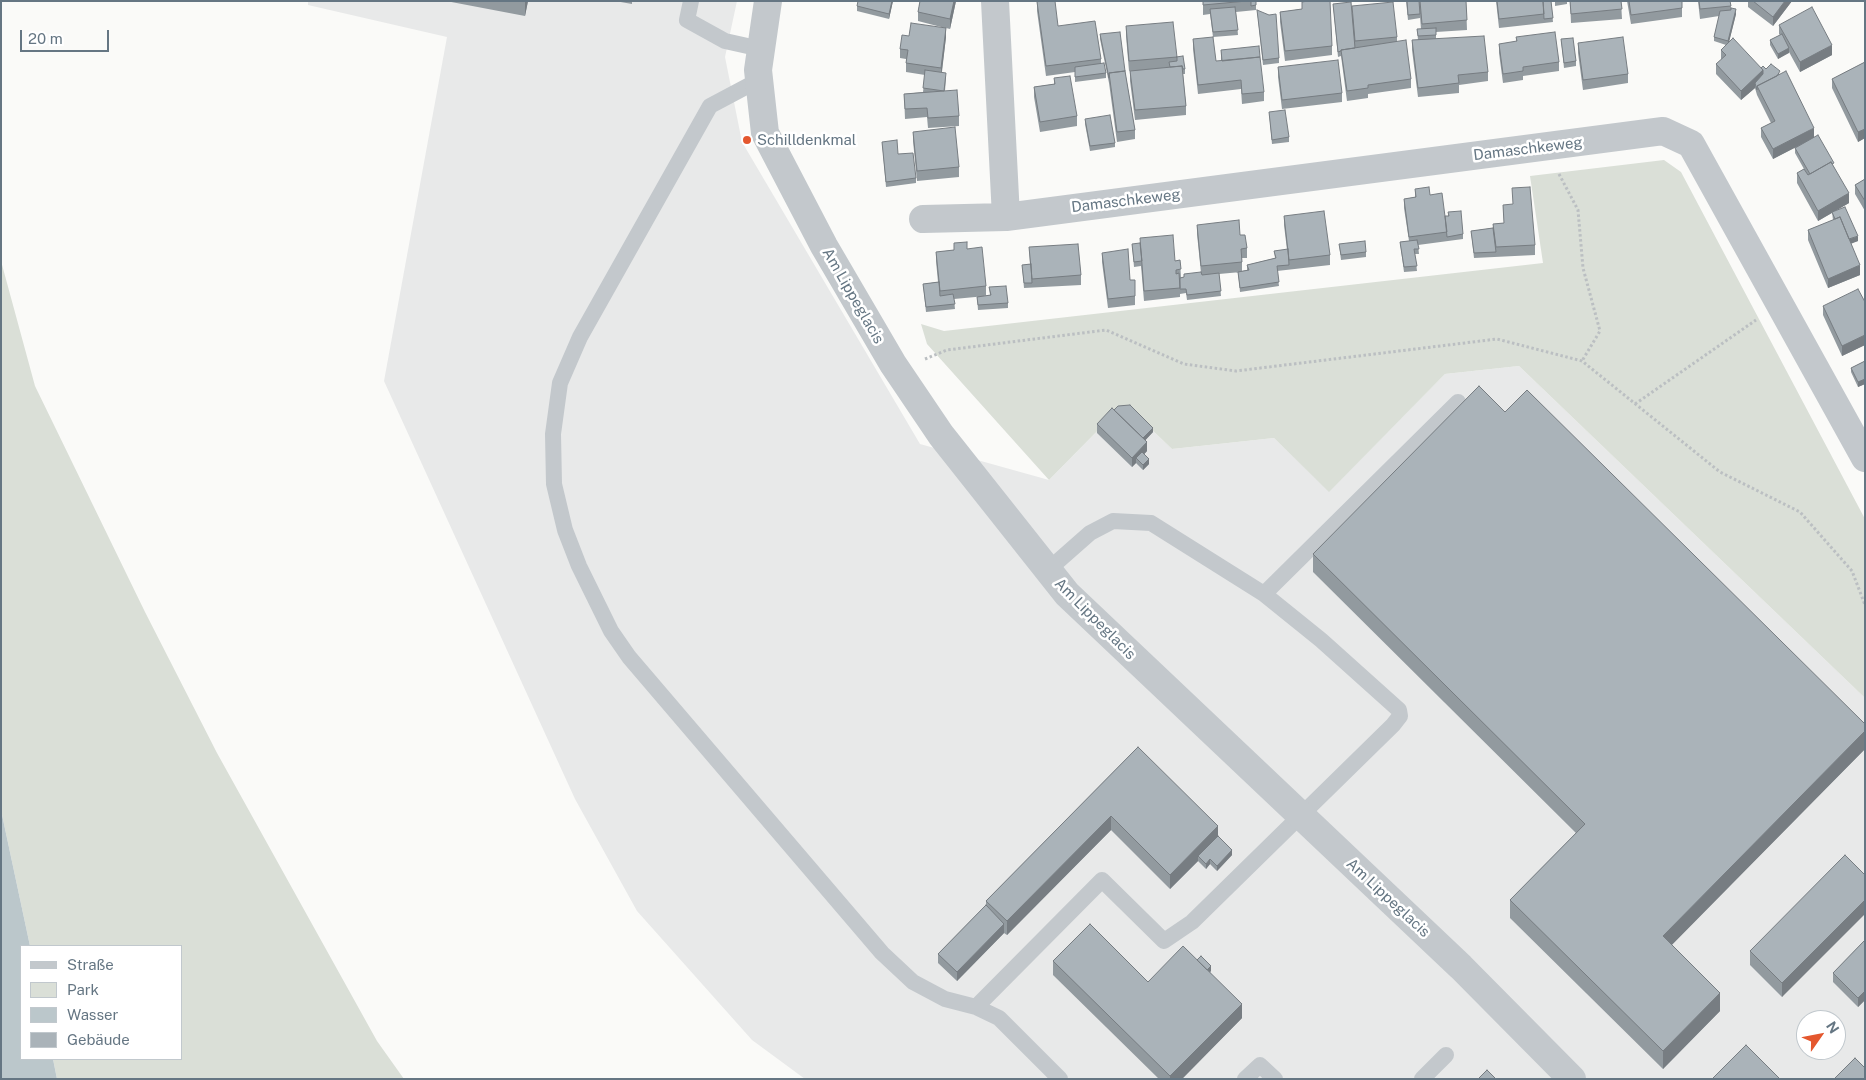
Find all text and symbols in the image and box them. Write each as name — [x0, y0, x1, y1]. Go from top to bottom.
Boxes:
scale bar — [22, 20, 111, 52]
text: 20 m — [28, 30, 63, 47]
place label: Schilldenkmal — [757, 131, 856, 149]
street label: Damaschkeweg — [1472, 133, 1584, 165]
marker: Schilldenkmal — [741, 134, 753, 146]
street label: Damaschkeweg — [1070, 185, 1182, 217]
street label: Am Lippeglacis — [818, 245, 888, 347]
street label: Am Lippeglacis — [1051, 575, 1139, 663]
street label: Am Lippeglacis — [1343, 855, 1433, 941]
legend — [20, 945, 182, 1060]
text: Straße — [67, 956, 114, 973]
text: Park — [67, 981, 99, 998]
text: Wasser — [67, 1006, 118, 1023]
north arrow — [1796, 1010, 1846, 1060]
text: N — [1823, 1018, 1842, 1036]
text: Gebäude — [67, 1031, 130, 1048]

